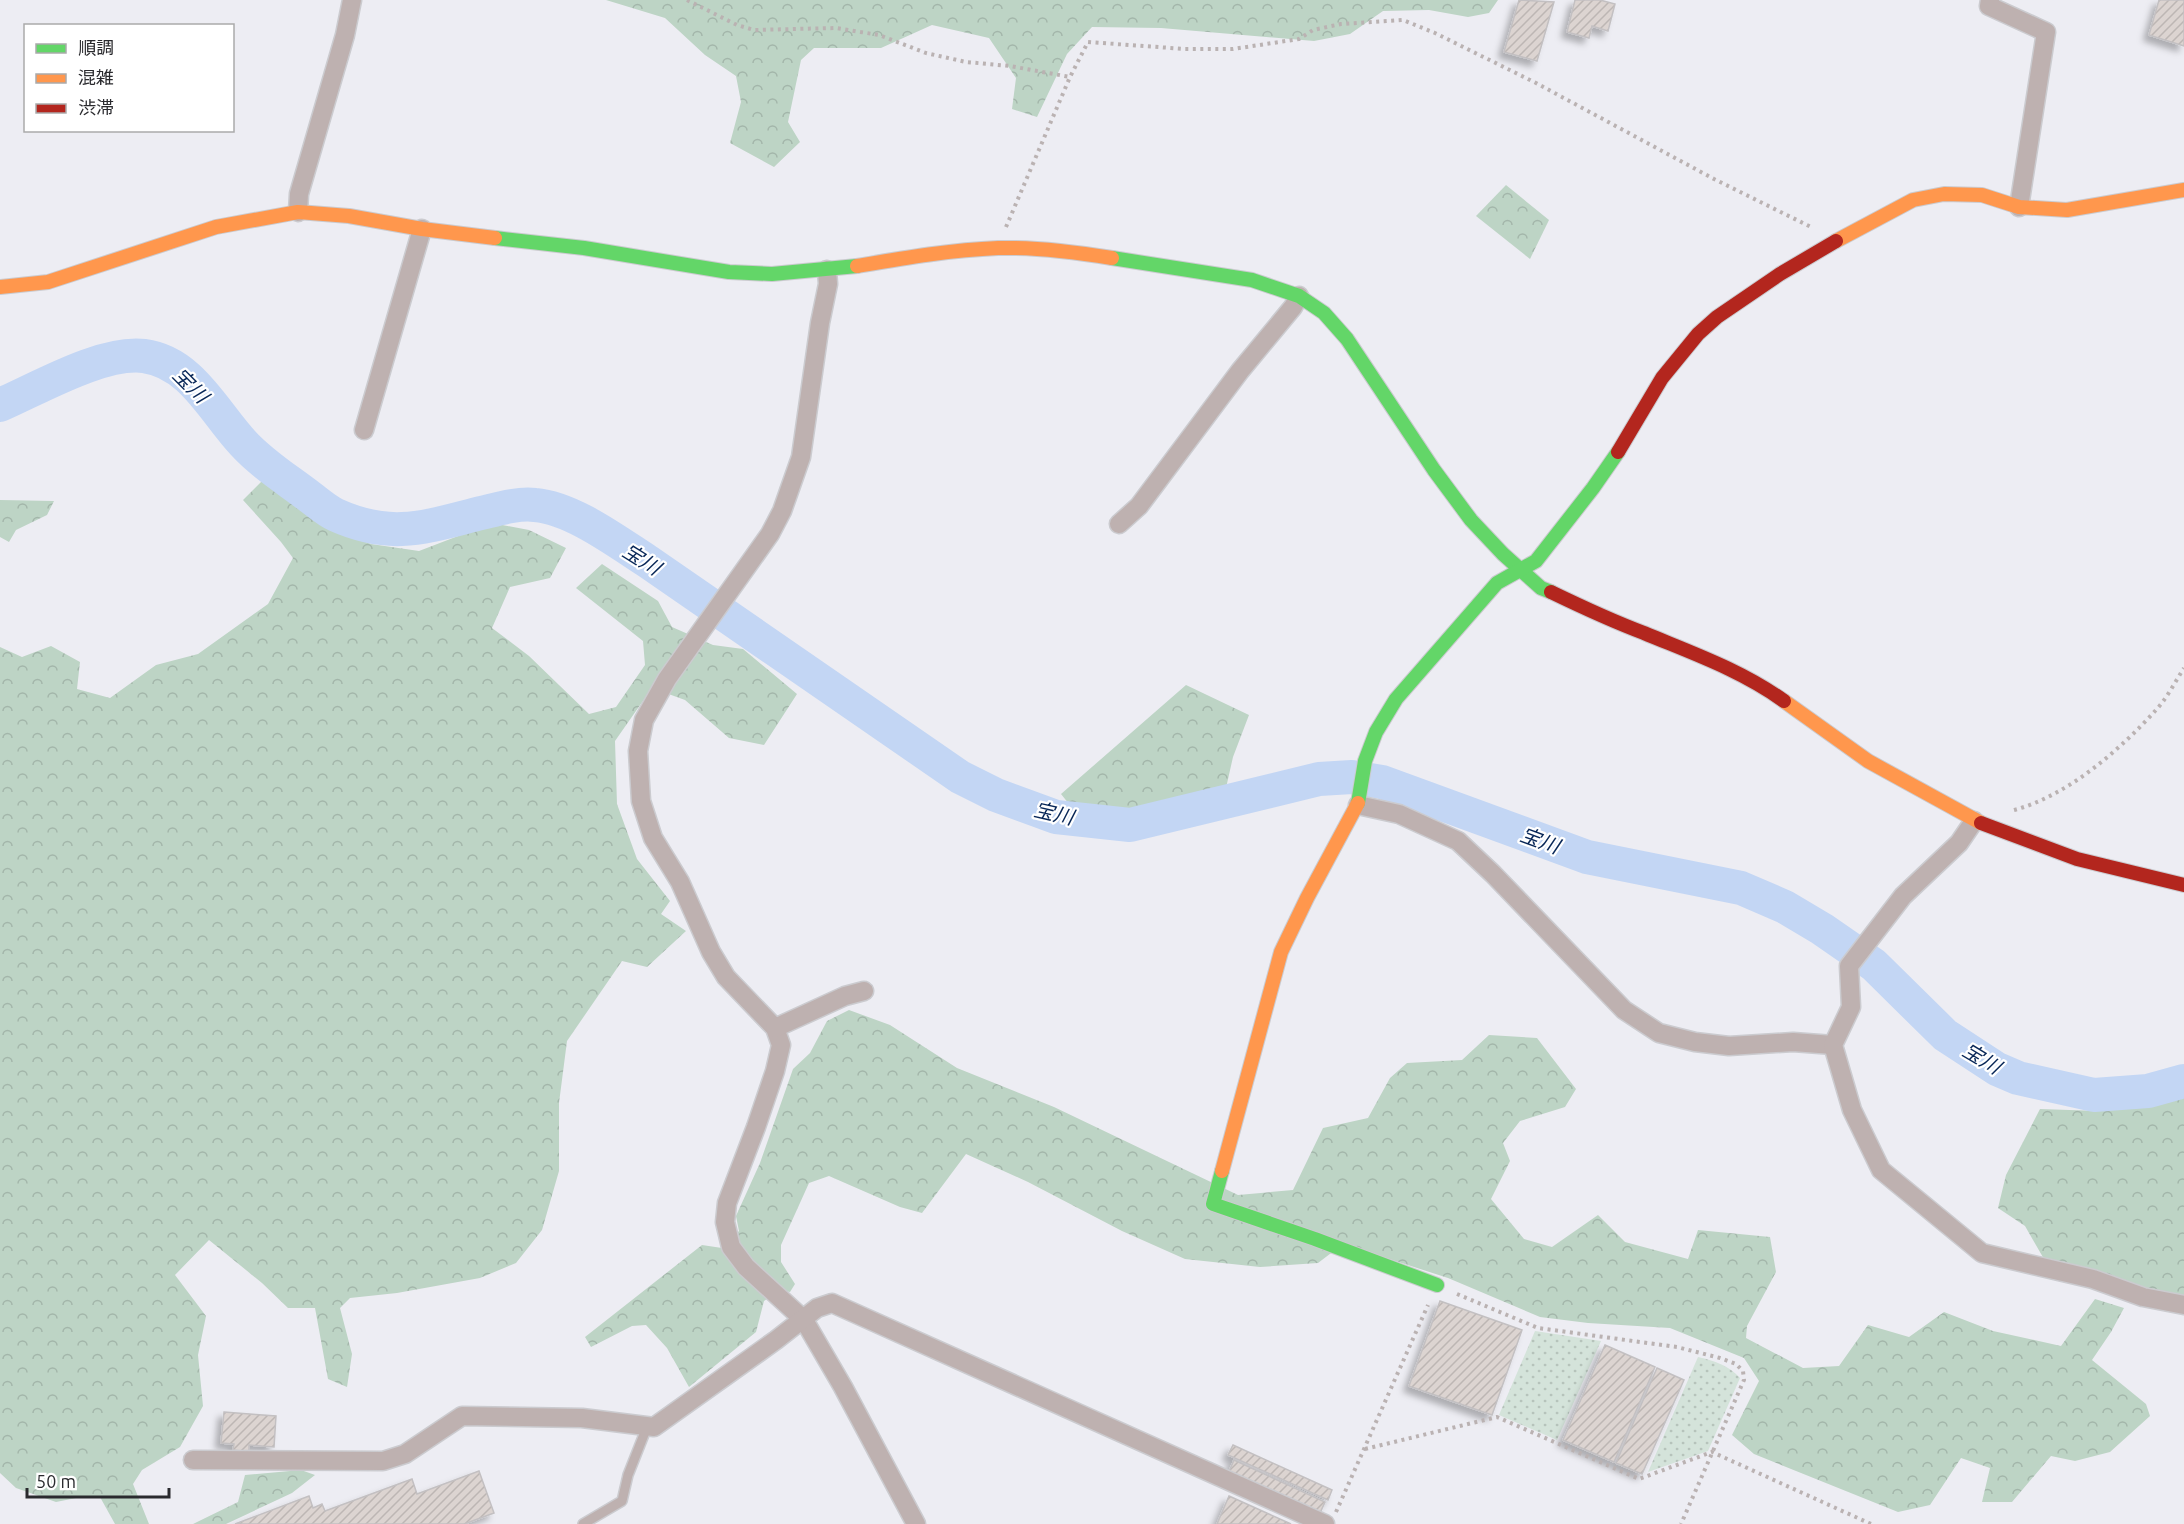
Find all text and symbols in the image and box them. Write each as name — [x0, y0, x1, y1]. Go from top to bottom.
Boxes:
legend — [24, 24, 234, 132]
text: 順調 — [78, 37, 114, 57]
text: 混雑 — [78, 67, 114, 87]
text: 渋滞 — [78, 97, 114, 117]
water label: 宝川 — [169, 363, 215, 409]
water label: 宝川 — [619, 539, 667, 580]
water label: 宝川 — [1032, 797, 1078, 829]
water label: 宝川 — [1517, 822, 1565, 858]
water label: 宝川 — [1959, 1038, 2007, 1079]
scale bar — [27, 1461, 170, 1499]
text: 50 m — [36, 1471, 76, 1491]

